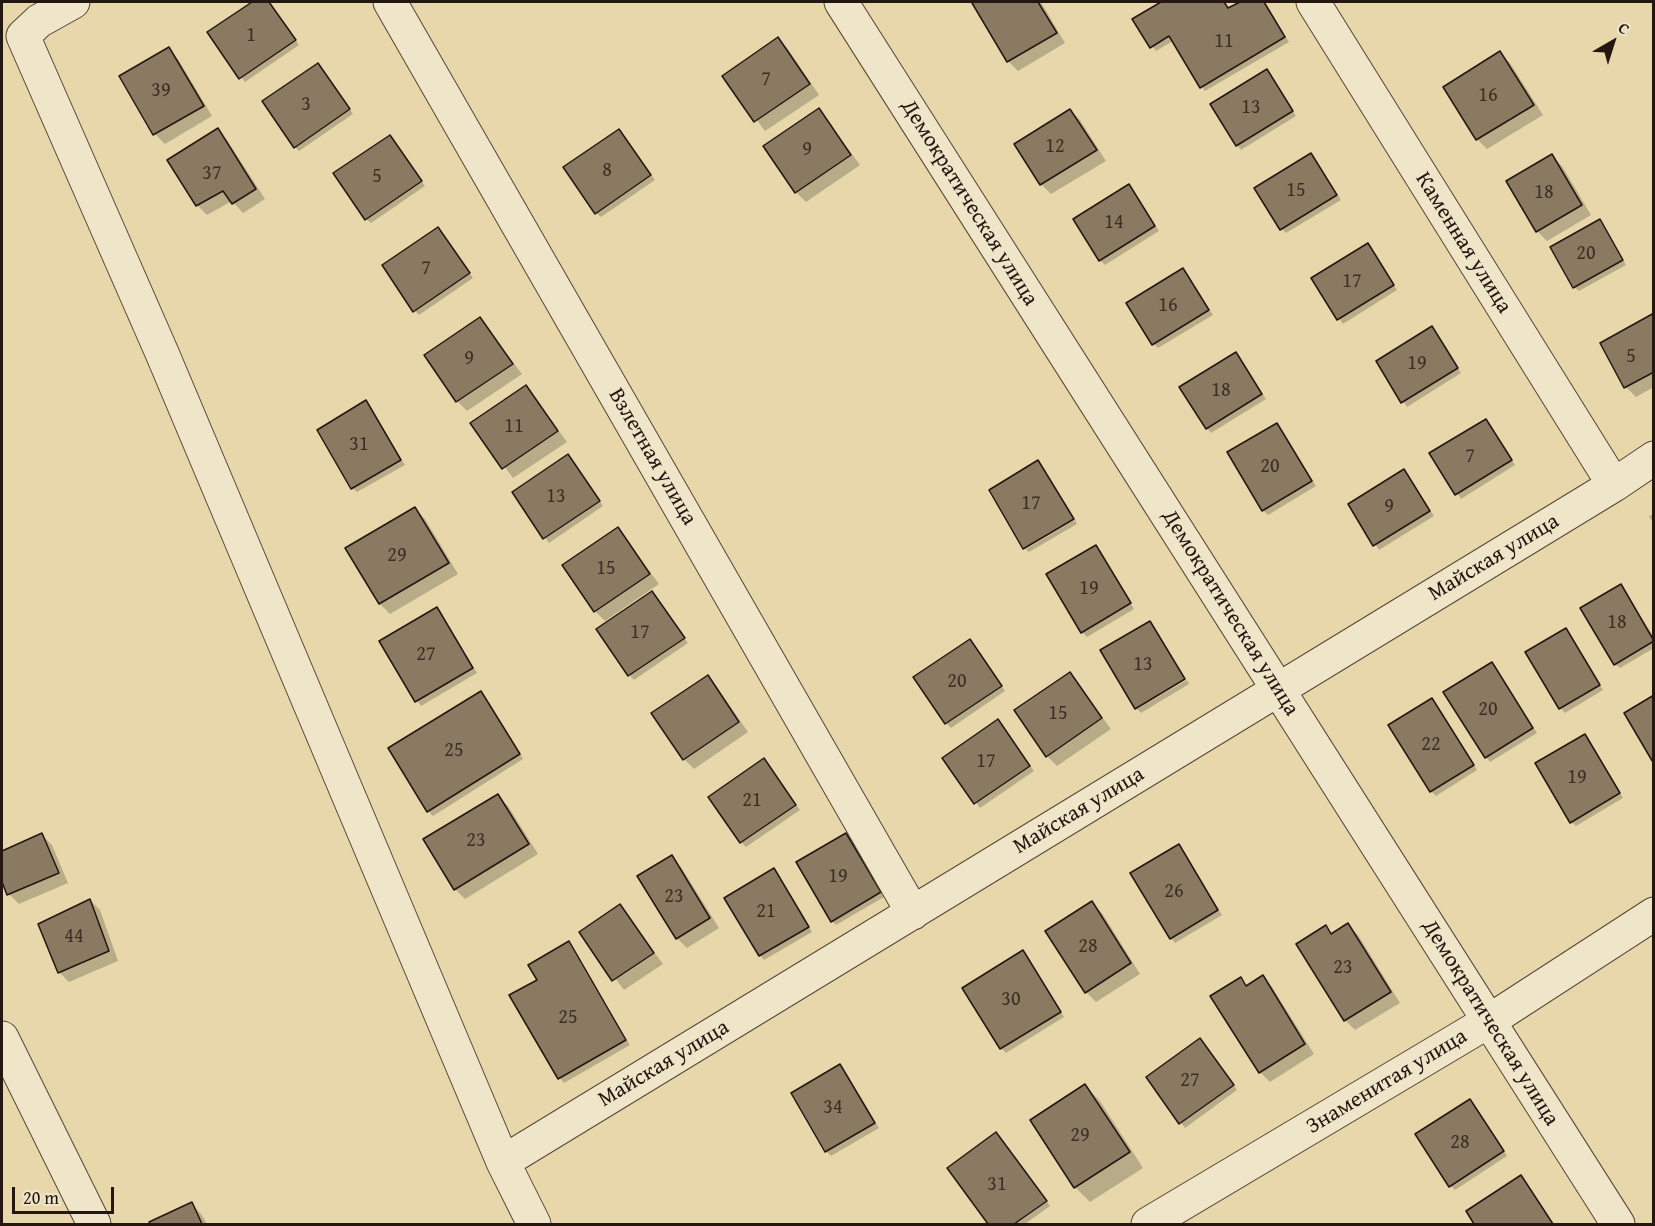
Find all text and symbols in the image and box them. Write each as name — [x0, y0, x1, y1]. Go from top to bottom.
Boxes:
north arrow — [1583, 12, 1643, 72]
text: С — [1613, 16, 1635, 40]
house number: 1 — [246, 24, 256, 48]
house number: 11 — [1214, 30, 1234, 54]
house number: 7 — [761, 68, 771, 92]
house number: 39 — [151, 79, 171, 103]
house number: 16 — [1478, 84, 1498, 108]
house number: 3 — [301, 93, 311, 117]
street label: Демократическая улица — [895, 95, 1043, 311]
house number: 13 — [1241, 96, 1261, 120]
house number: 12 — [1045, 135, 1065, 159]
house number: 9 — [802, 138, 812, 162]
house number: 8 — [602, 159, 612, 183]
house number: 37 — [202, 162, 222, 186]
house number: 5 — [372, 165, 382, 189]
street label: Каменная улица — [1409, 168, 1517, 318]
house number: 15 — [1286, 179, 1306, 203]
house number: 18 — [1534, 181, 1554, 205]
house number: 14 — [1104, 211, 1124, 235]
house number: 20 — [1576, 242, 1596, 266]
house number: 7 — [421, 257, 431, 281]
house number: 17 — [1342, 270, 1362, 294]
house number: 16 — [1158, 294, 1178, 318]
house number: 5 — [1626, 345, 1636, 369]
house number: 9 — [464, 347, 474, 371]
house number: 19 — [1407, 352, 1427, 376]
house number: 18 — [1211, 379, 1231, 403]
street label: Взлетная улица — [602, 384, 702, 530]
house number: 11 — [504, 415, 524, 439]
house number: 31 — [349, 433, 369, 457]
house number: 7 — [1465, 445, 1475, 469]
house number: 20 — [1260, 455, 1280, 479]
house number: 13 — [546, 485, 566, 509]
house number: 17 — [1021, 492, 1041, 516]
house number: 9 — [1384, 495, 1394, 519]
street label: Демократическая улица — [1156, 505, 1304, 721]
street label: Майская улица — [1424, 509, 1564, 607]
house number: 29 — [387, 544, 407, 568]
house number: 15 — [596, 557, 616, 581]
house number: 19 — [1079, 577, 1099, 601]
house number: 18 — [1607, 611, 1627, 635]
house number: 17 — [630, 621, 650, 645]
house number: 27 — [416, 643, 436, 667]
house number: 13 — [1133, 653, 1153, 677]
house number: 20 — [947, 670, 967, 694]
house number: 20 — [1478, 698, 1498, 722]
house number: 15 — [1048, 702, 1068, 726]
house number: 22 — [1421, 733, 1441, 757]
house number: 25 — [444, 739, 464, 763]
house number: 17 — [976, 750, 996, 774]
street label: Майская улица — [1009, 762, 1149, 860]
house number: 19 — [1567, 766, 1587, 790]
house number: 21 — [742, 789, 762, 813]
house number: 23 — [466, 829, 486, 853]
house number: 19 — [828, 865, 848, 889]
house number: 26 — [1164, 880, 1184, 904]
house number: 23 — [664, 885, 684, 909]
house number: 21 — [756, 900, 776, 924]
street label: Демократическая улица — [1416, 915, 1564, 1131]
house number: 44 — [64, 925, 84, 949]
house number: 28 — [1078, 935, 1098, 959]
house number: 23 — [1333, 956, 1353, 980]
house number: 30 — [1001, 988, 1021, 1012]
house number: 25 — [558, 1006, 578, 1030]
street label: Майская улица — [594, 1015, 734, 1113]
street label: Знаменитая улица — [1302, 1024, 1472, 1140]
house number: 27 — [1180, 1069, 1200, 1093]
house number: 34 — [823, 1096, 843, 1120]
house number: 29 — [1070, 1124, 1090, 1148]
house number: 28 — [1450, 1131, 1470, 1155]
house number: 31 — [987, 1173, 1007, 1197]
scale bar — [15, 1175, 117, 1213]
text: 20 m — [23, 1184, 59, 1211]

